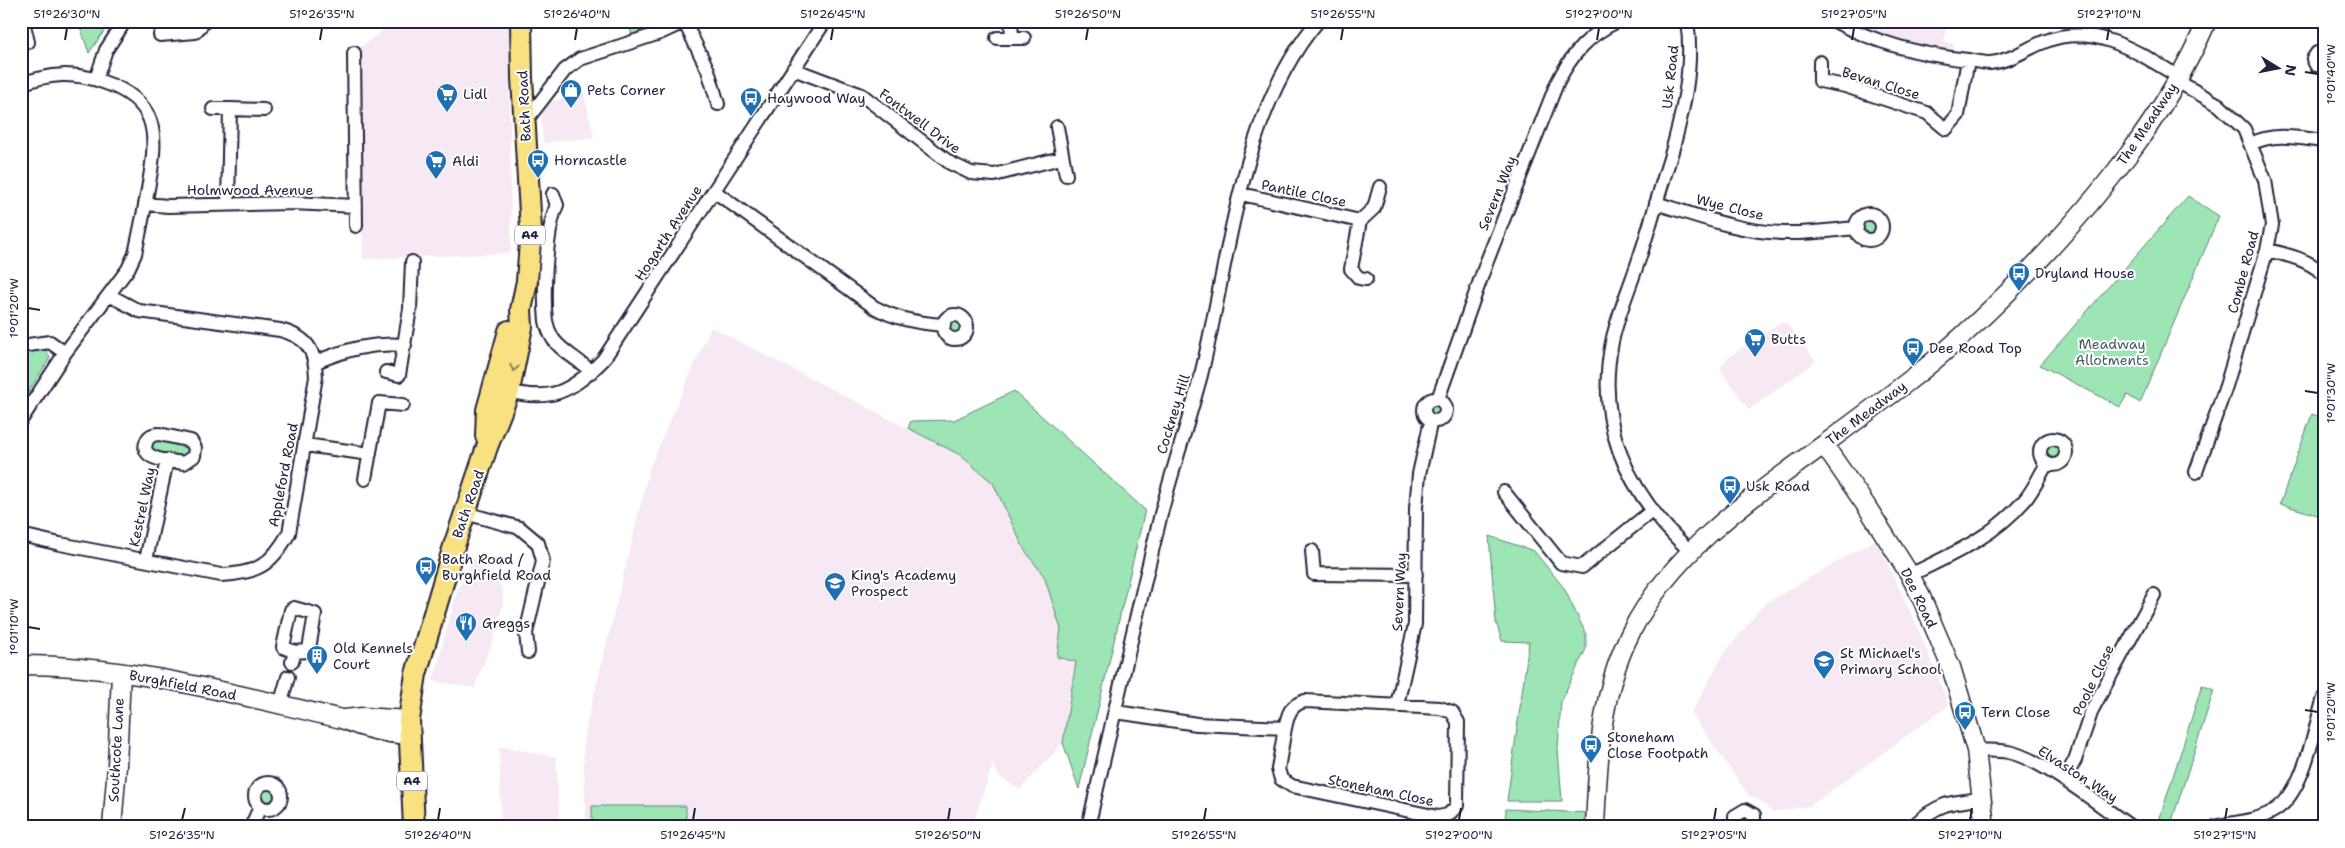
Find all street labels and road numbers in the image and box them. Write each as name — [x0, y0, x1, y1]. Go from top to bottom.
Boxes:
street label: Usk Road — [1658, 44, 1682, 110]
street label: Bevan Close — [1840, 63, 1922, 103]
street label: Bath Road — [513, 70, 535, 142]
street label: The Meadway — [2113, 79, 2181, 169]
street label: Fontwell Drive — [876, 84, 964, 158]
street label: Severn Way — [1474, 153, 1520, 233]
street label: Pantile Close — [1260, 175, 1348, 211]
street label: Holmwood Avenue — [187, 181, 313, 199]
street label: Hogarth Avenue — [630, 182, 706, 284]
street label: Wye Close — [1694, 190, 1766, 224]
road number: A4 — [515, 226, 545, 244]
street label: Combe Road — [2223, 229, 2263, 315]
street label: Cockney Hill — [1152, 371, 1194, 456]
street label: The Meadway — [1822, 377, 1910, 449]
street label: Appleford Road — [264, 421, 302, 529]
street label: Kestrel Way — [125, 466, 159, 548]
street label: Bath Road — [448, 467, 488, 541]
street label: Severn Way — [1388, 552, 1410, 632]
street label: Dee Road — [1897, 565, 1941, 631]
street label: Poole Close — [2068, 641, 2118, 719]
street label: Burghfield Road — [128, 666, 238, 704]
street label: Southcote Lane — [104, 697, 128, 803]
street label: Elvaston Way — [2035, 741, 2121, 807]
street label: Stoneham Close — [1326, 770, 1436, 810]
road number: A4 — [397, 771, 427, 790]

